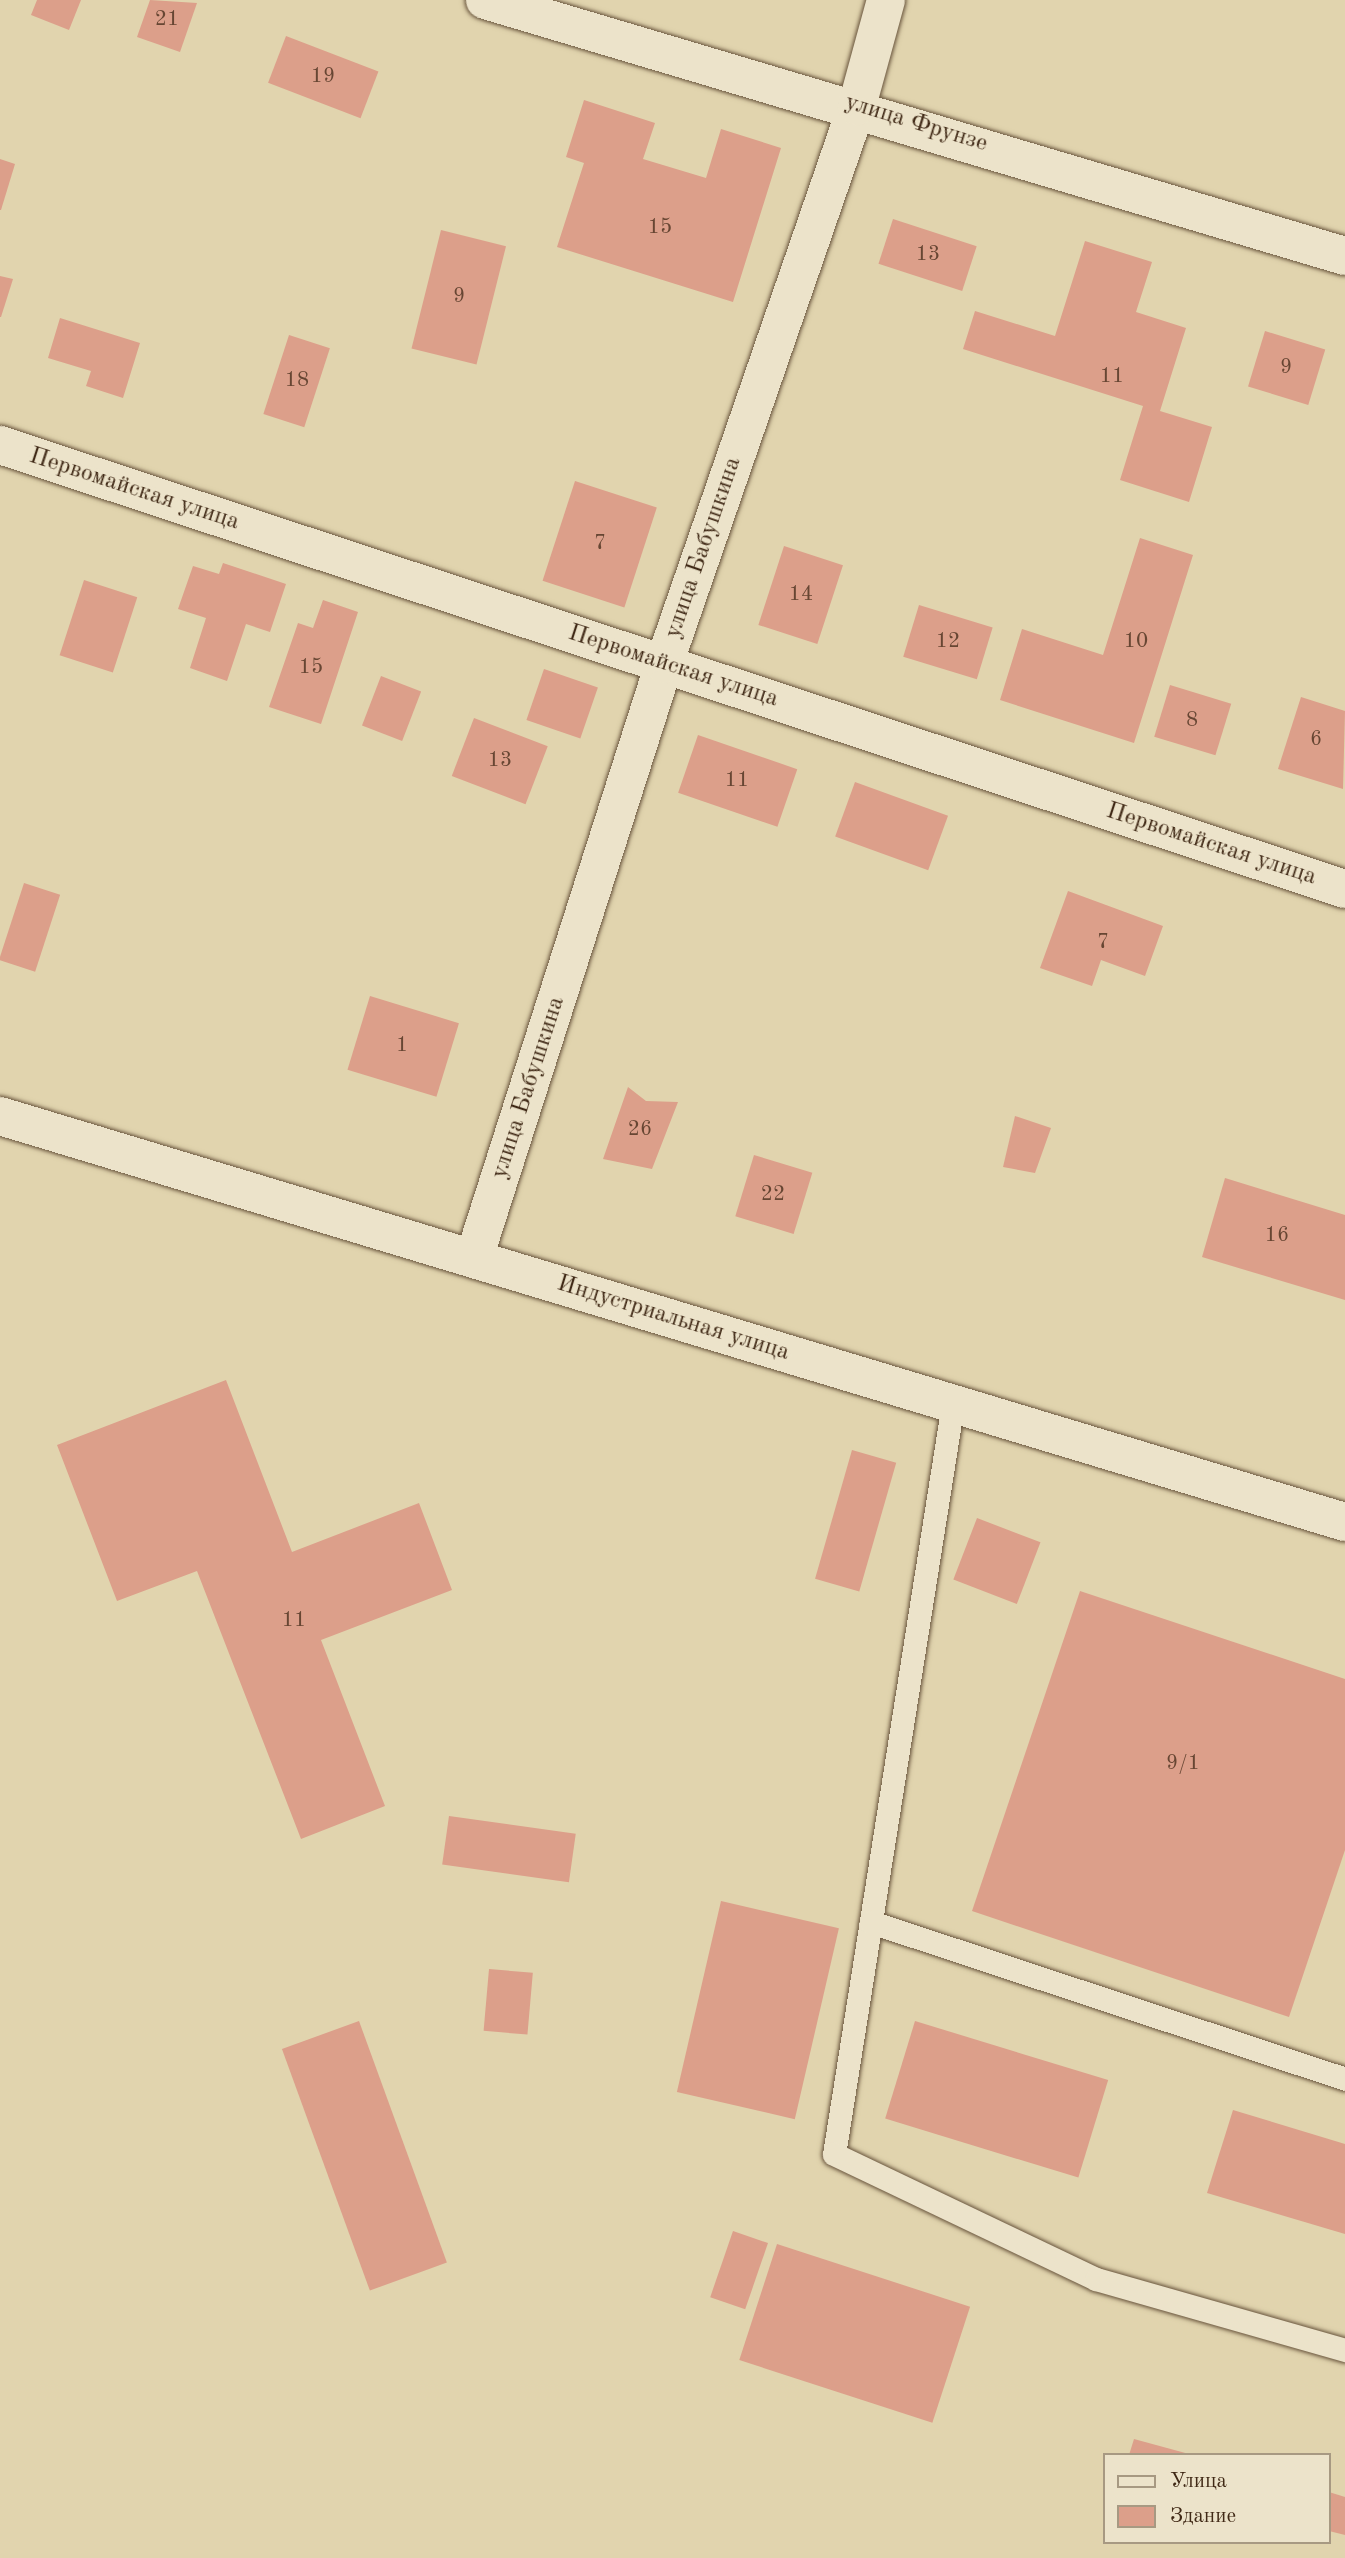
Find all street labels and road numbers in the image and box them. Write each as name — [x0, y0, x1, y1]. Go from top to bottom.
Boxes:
street label: улица Фрунзе — [841, 89, 991, 159]
street label: Первомайская улица — [25, 442, 243, 538]
street label: улица Бабушкина — [659, 454, 749, 642]
street label: Первомайская улица — [564, 619, 782, 715]
street label: Первомайская улица — [1102, 797, 1320, 893]
street label: улица Бабушкина — [486, 993, 572, 1183]
street label: Индустриальная улица — [553, 1270, 793, 1368]

